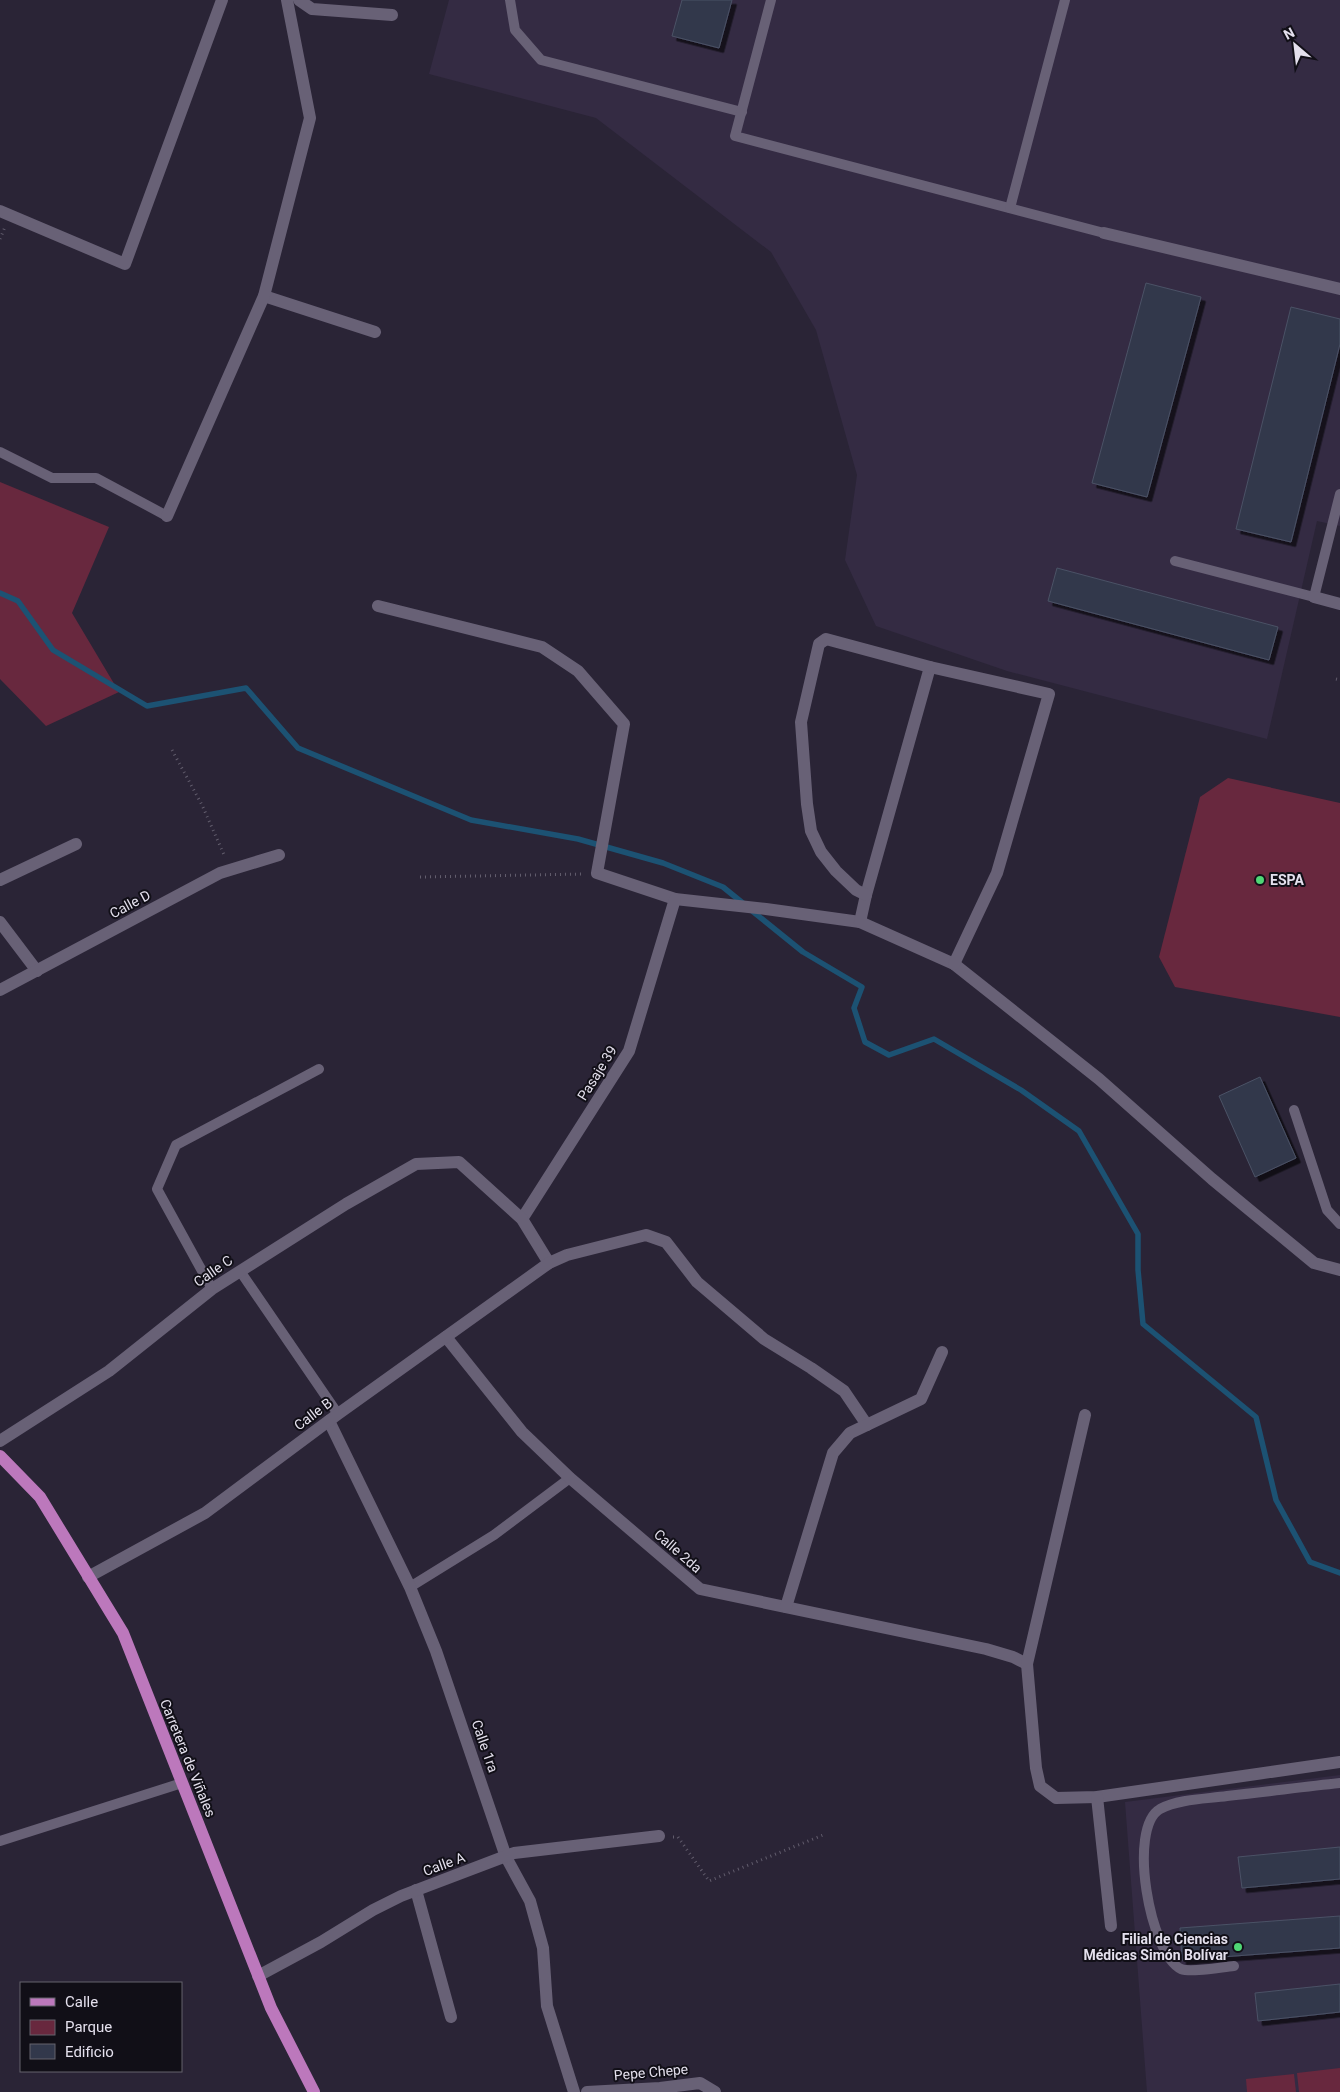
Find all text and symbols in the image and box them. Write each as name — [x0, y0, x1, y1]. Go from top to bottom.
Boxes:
north arrow — [1270, 20, 1320, 70]
text: N — [1281, 24, 1297, 43]
place label: ESPA — [1270, 872, 1304, 888]
marker: ESPA — [1254, 874, 1266, 886]
street label: Calle D — [107, 887, 153, 921]
street label: Pasaje 39 — [574, 1043, 620, 1103]
street label: Calle C — [191, 1252, 235, 1290]
street label: Calle B — [291, 1395, 335, 1433]
street label: Calle 2da — [651, 1526, 705, 1576]
street label: Carretera de Viñales — [157, 1697, 219, 1819]
street label: Calle 1ra — [469, 1718, 501, 1774]
street label: Calle A — [421, 1849, 467, 1879]
place label: Filial de Ciencias Médicas Simón Bolívar — [1083, 1931, 1228, 1963]
marker: Filial de Ciencias Médicas Simón Bolívar — [1232, 1941, 1244, 1953]
legend — [20, 1982, 182, 2072]
text: Calle — [65, 1993, 98, 2011]
text: Parque — [65, 2018, 112, 2036]
text: Edificio — [65, 2043, 114, 2061]
street label: Pepe Chepe — [613, 2061, 689, 2083]

